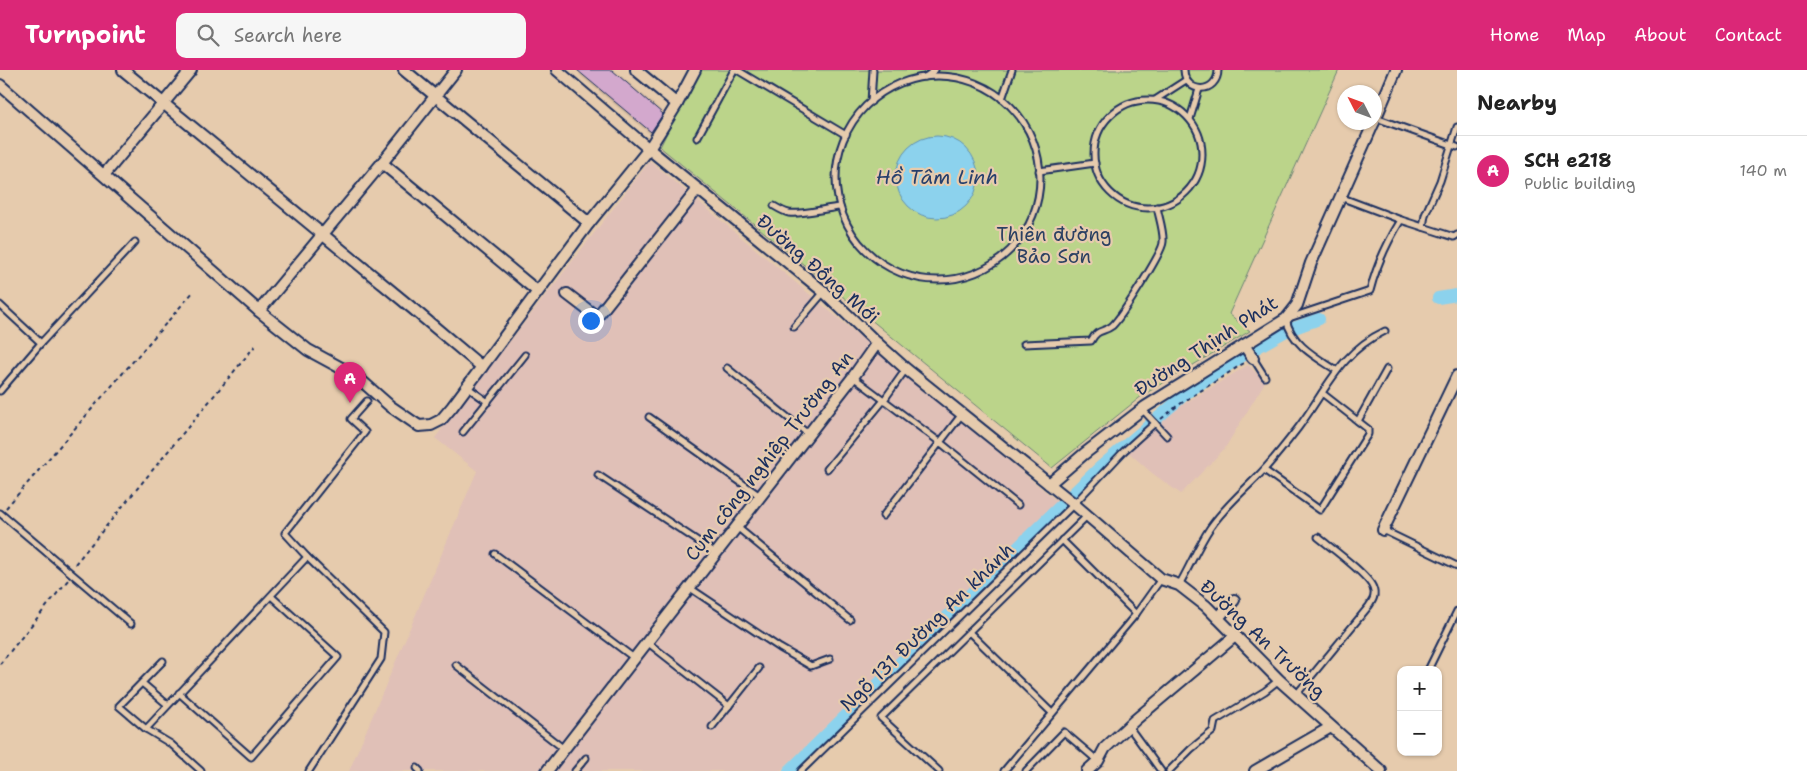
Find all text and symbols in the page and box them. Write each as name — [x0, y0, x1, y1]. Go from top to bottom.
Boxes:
search box — [176, 13, 526, 58]
text: Turnpoint — [25, 19, 146, 51]
icon: search — [194, 21, 222, 49]
text: Search here — [234, 23, 342, 48]
text: Home — [1490, 23, 1539, 47]
text: Map — [1567, 23, 1606, 47]
text: About — [1634, 23, 1687, 47]
text: Contact — [1715, 23, 1782, 47]
north arrow — [1337, 85, 1382, 130]
text: Nearby — [1477, 89, 1557, 117]
text: SCH e218 — [1524, 148, 1611, 173]
text: A — [1487, 160, 1499, 181]
text: 140 m — [1740, 160, 1787, 181]
water label: Hồ Tâm Linh — [876, 164, 998, 190]
text: Public building — [1524, 173, 1636, 194]
street label: Đường Đồng Mới — [751, 209, 885, 329]
park label: Thiên đường Bảo Sơn — [997, 222, 1112, 269]
street label: Đường Thịnh Phát — [1130, 290, 1282, 402]
your location — [578, 308, 604, 334]
street label: Cụm công nghiệp Trường An — [679, 346, 859, 566]
pin: A — [334, 362, 366, 403]
street label: Ngõ 131 Đường An khánh — [835, 537, 1019, 717]
street label: Đường An Trường — [1195, 574, 1331, 704]
map controls — [1397, 666, 1442, 756]
button: + — [1397, 666, 1442, 711]
button: − — [1397, 711, 1442, 756]

